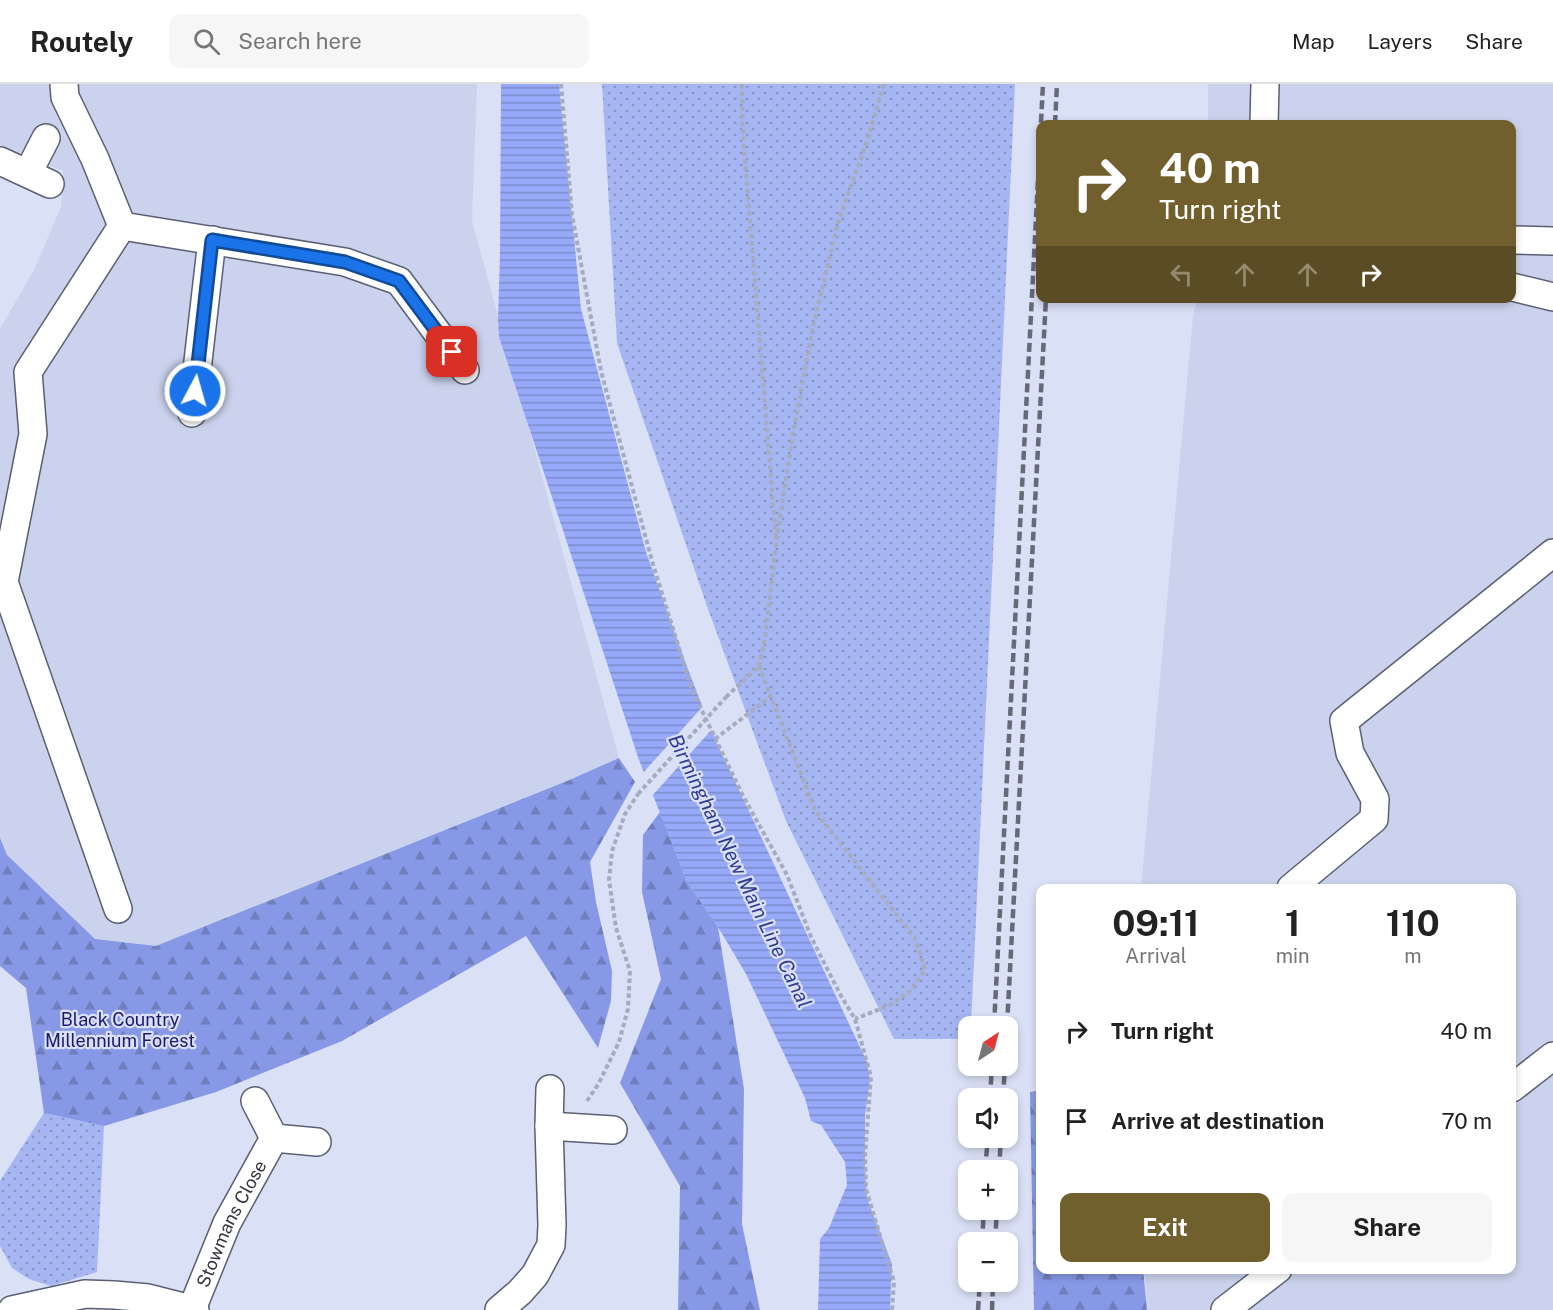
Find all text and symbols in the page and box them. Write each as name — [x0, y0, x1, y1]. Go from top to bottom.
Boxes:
search box — [169, 14, 589, 68]
text: Routely — [30, 25, 133, 58]
icon: search — [190, 25, 223, 58]
text: Search here — [238, 28, 362, 54]
text: Map — [1292, 29, 1335, 54]
text: Layers — [1368, 29, 1432, 54]
text: Share — [1465, 29, 1523, 54]
text: 40 m — [1159, 143, 1261, 192]
icon: right — [1060, 144, 1138, 222]
text: Turn right — [1159, 193, 1282, 225]
icon: left — [1165, 258, 1198, 291]
icon: ahead — [1228, 258, 1261, 291]
icon: ahead — [1291, 258, 1324, 291]
icon: right — [1354, 258, 1387, 291]
pin — [426, 326, 477, 377]
icon: arrive — [435, 335, 468, 368]
position arrow — [163, 359, 227, 423]
water label: Birmingham New Main Line Canal — [663, 730, 817, 1012]
text: 09:11 — [1112, 902, 1200, 944]
text: 1 — [1285, 902, 1300, 944]
text: 110 — [1386, 902, 1440, 944]
text: Arrival — [1125, 944, 1187, 968]
text: min — [1276, 944, 1310, 968]
text: m — [1404, 944, 1421, 968]
park label: Black Country Millennium Forest — [45, 1009, 195, 1051]
icon: right — [1060, 1015, 1093, 1048]
north arrow — [958, 1016, 1018, 1076]
map controls — [958, 1016, 1018, 1292]
text: Turn right — [1111, 1018, 1214, 1044]
text: 40 m — [1440, 1018, 1492, 1044]
button: sound — [958, 1088, 1018, 1148]
icon: arrive — [1060, 1105, 1093, 1138]
text: Arrive at destination — [1111, 1108, 1324, 1134]
text: 70 m — [1441, 1108, 1492, 1134]
street label: Stowmans Close — [192, 1156, 270, 1290]
button: + — [958, 1160, 1018, 1220]
button: Exit — [1060, 1193, 1270, 1262]
button: Share — [1282, 1193, 1492, 1262]
button: − — [958, 1232, 1018, 1292]

